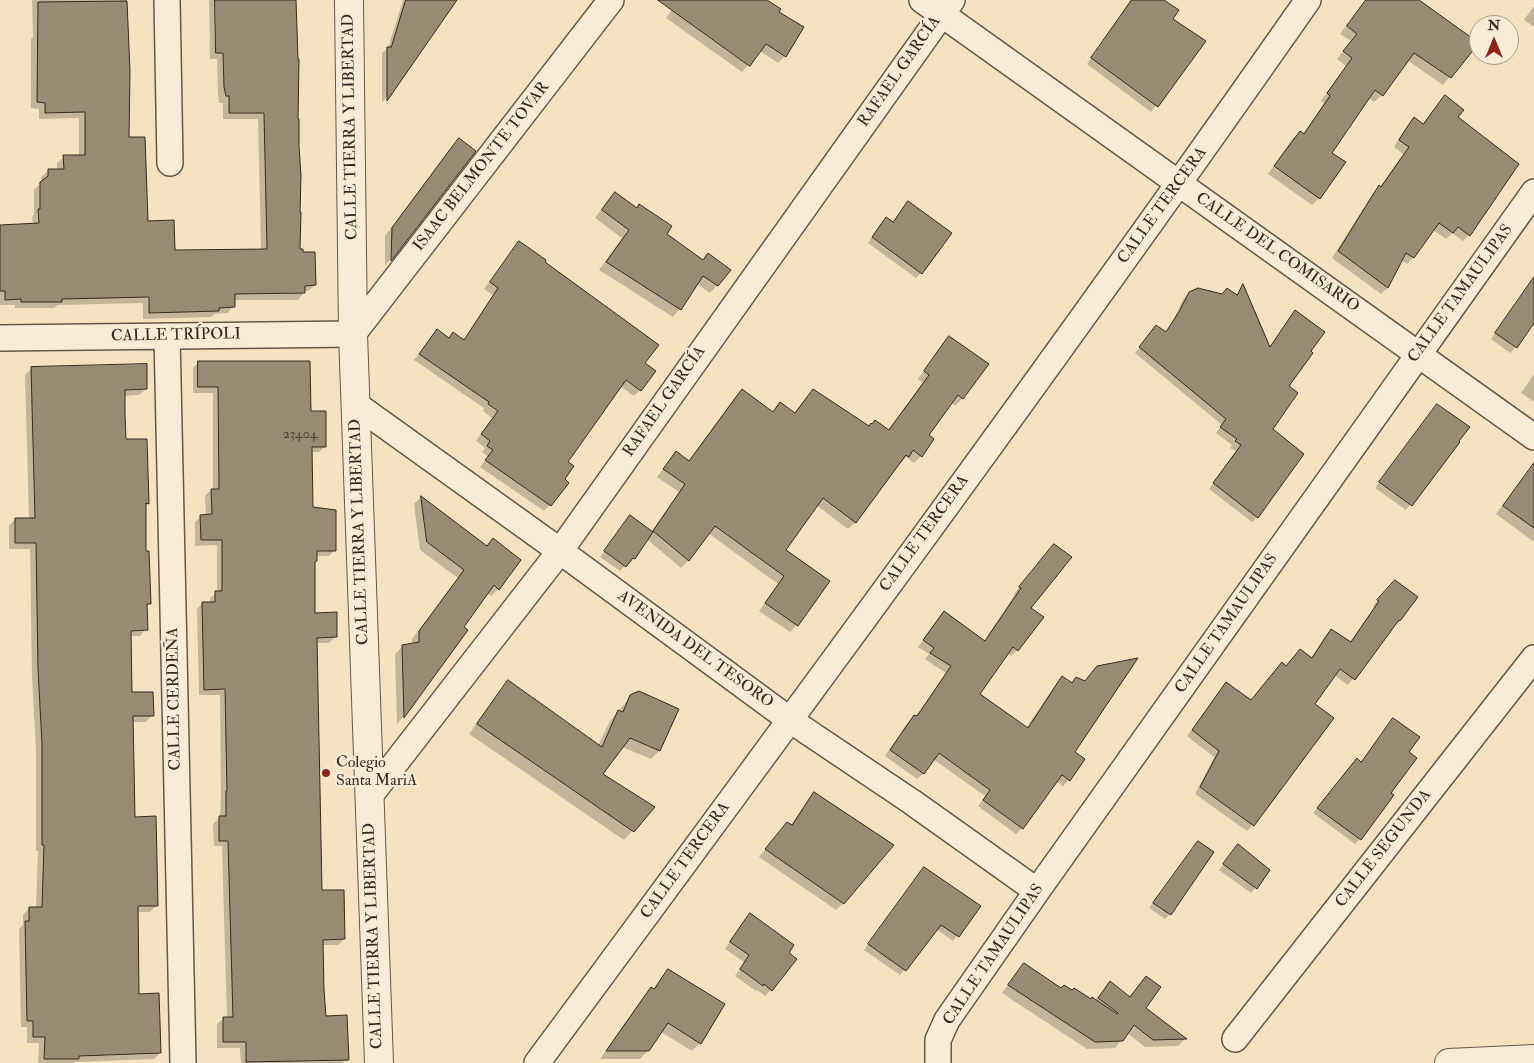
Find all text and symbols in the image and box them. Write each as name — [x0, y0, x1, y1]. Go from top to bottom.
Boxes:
street label: RAFAEL GARCÍA — [855, 13, 945, 131]
street label: CALLE TIERRA Y LIBERTAD — [339, 14, 363, 240]
north arrow — [1469, 15, 1519, 65]
text: N — [1488, 17, 1500, 34]
street label: ISAAC BELMONTE TOVAR — [410, 78, 554, 256]
street label: CALLE TERCERA — [1114, 144, 1212, 268]
street label: CALLE DEL COMISARIO — [1191, 189, 1363, 317]
street label: CALLE TAMAULIPAS — [1404, 221, 1518, 367]
street label: CALLE TRÍPOLI — [111, 325, 241, 347]
street label: RAFAEL GARCÍA — [620, 343, 710, 461]
street label: CALLE TIERRA Y LIBERTAD — [346, 419, 374, 645]
house number: 23404 — [283, 427, 317, 443]
street label: CALLE TERCERA — [876, 472, 974, 596]
street label: CALLE TAMAULIPAS — [1171, 550, 1283, 698]
street label: AVENIDA DEL TESORO — [613, 587, 777, 713]
street label: CALLE CERDEÑA — [164, 627, 186, 771]
place label: Colegio Santa MariA — [336, 754, 417, 792]
marker: Colegio Santa MariA — [320, 767, 332, 779]
street label: CALLE SEGUNDA — [1332, 786, 1436, 912]
street label: CALLE TERCERA — [637, 799, 735, 923]
street label: CALLE TIERRA Y LIBERTAD — [360, 823, 388, 1049]
street label: CALLE TAMAULIPAS — [940, 881, 1048, 1029]

